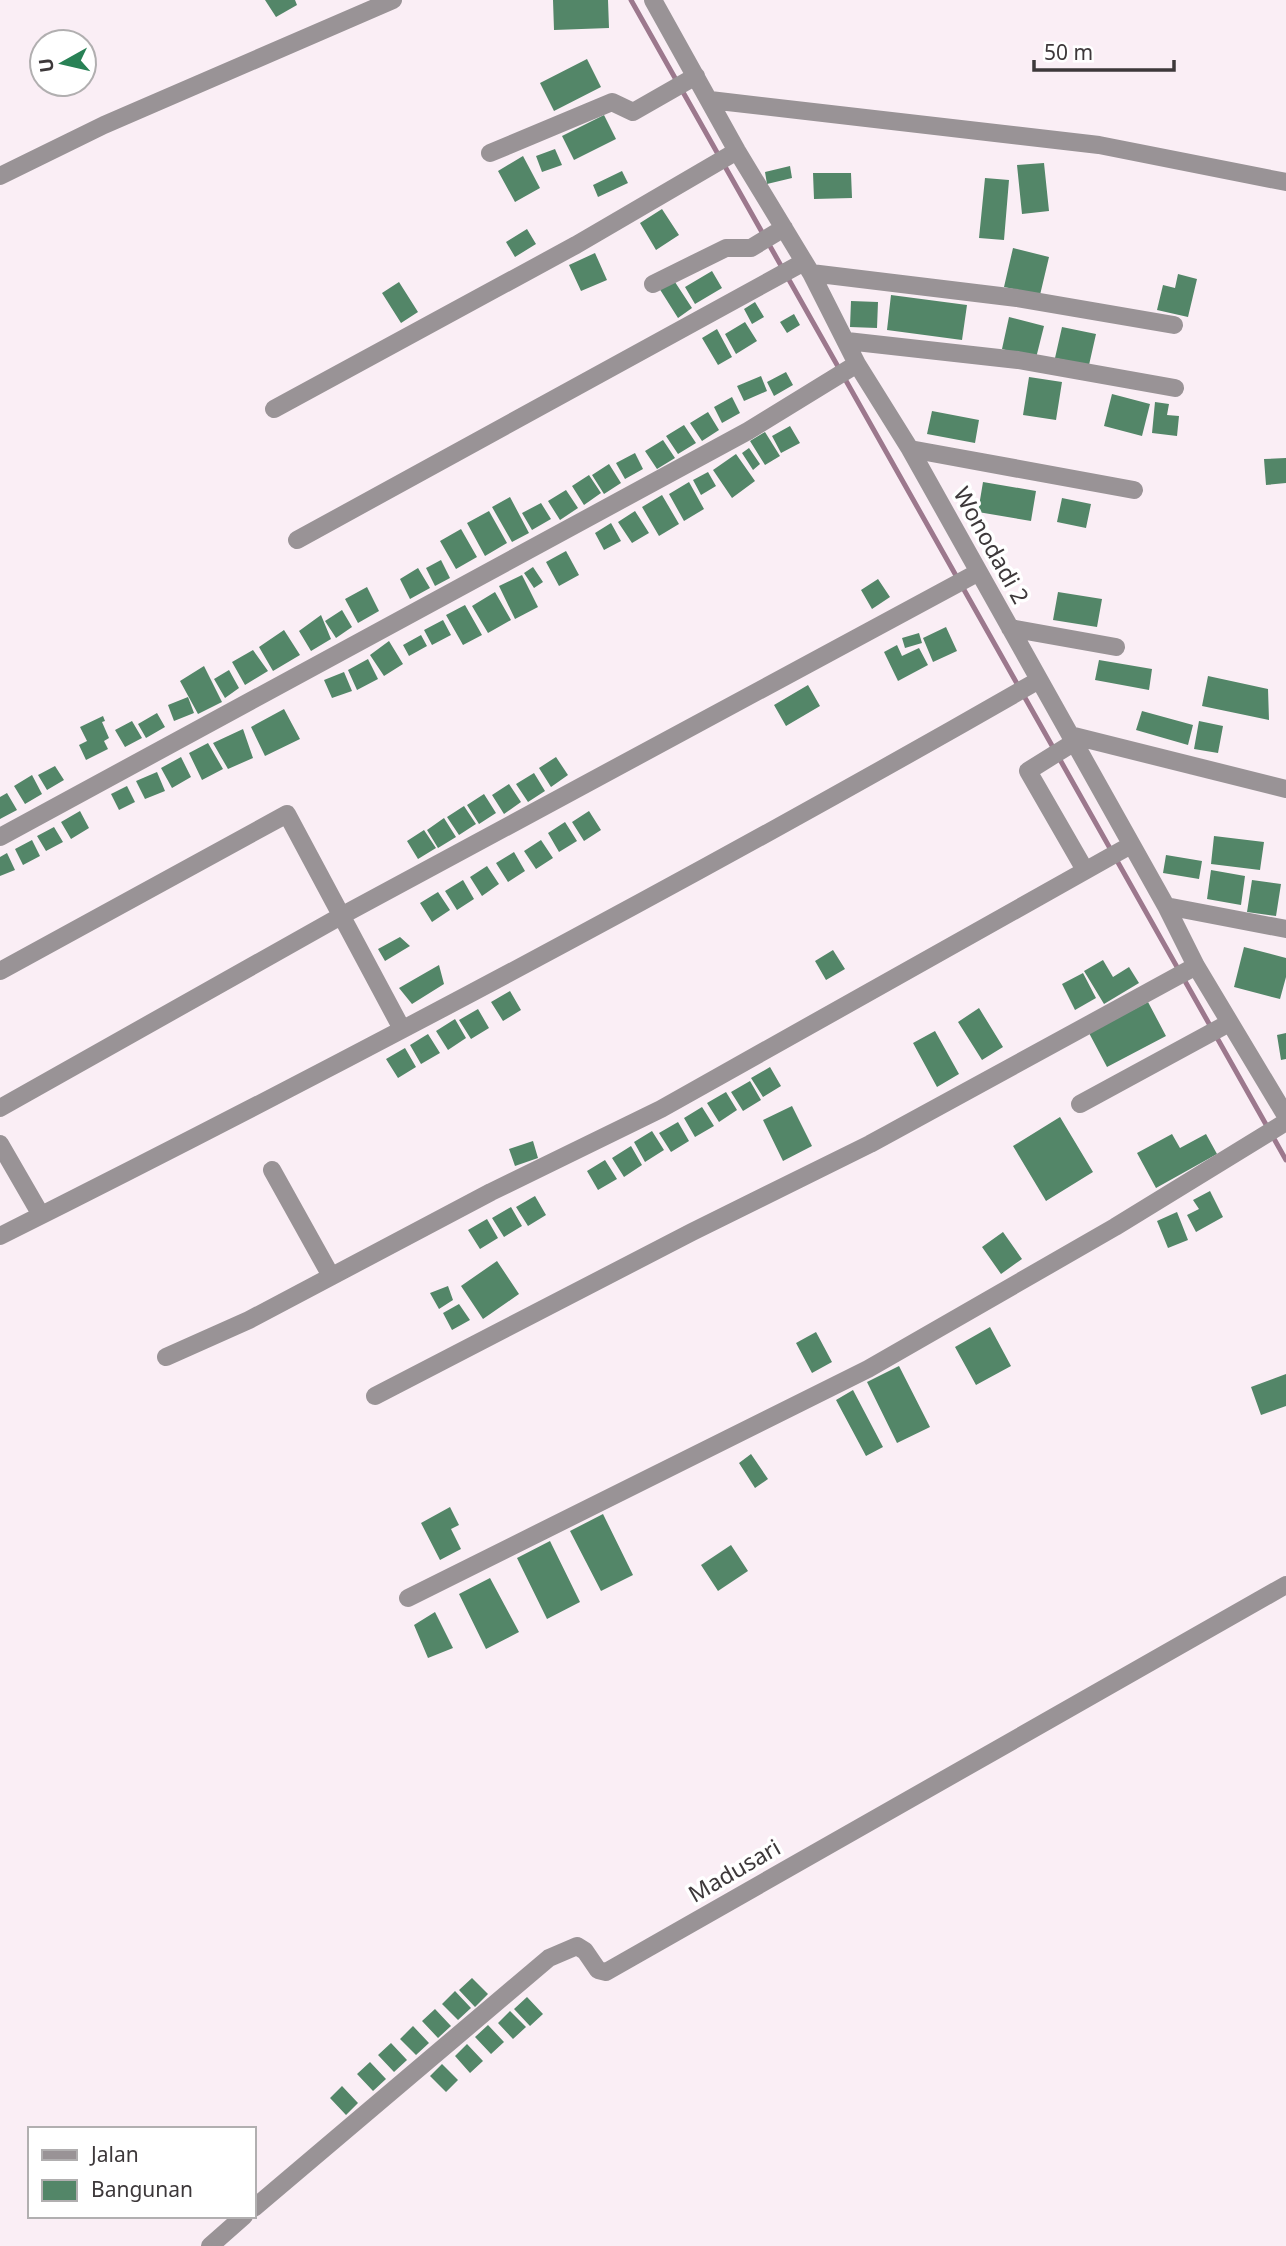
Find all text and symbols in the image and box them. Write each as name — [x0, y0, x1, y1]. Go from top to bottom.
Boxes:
north arrow — [28, 28, 98, 98]
scale bar — [1034, 28, 1174, 72]
text: 50 m — [1044, 38, 1093, 66]
text: U — [32, 56, 60, 74]
street label: Wonodadi 2 — [947, 481, 1037, 609]
street label: Madusari — [682, 1831, 786, 1909]
legend — [28, 2127, 256, 2218]
text: Jalan — [89, 2140, 139, 2168]
text: Bangunan — [91, 2175, 193, 2203]

